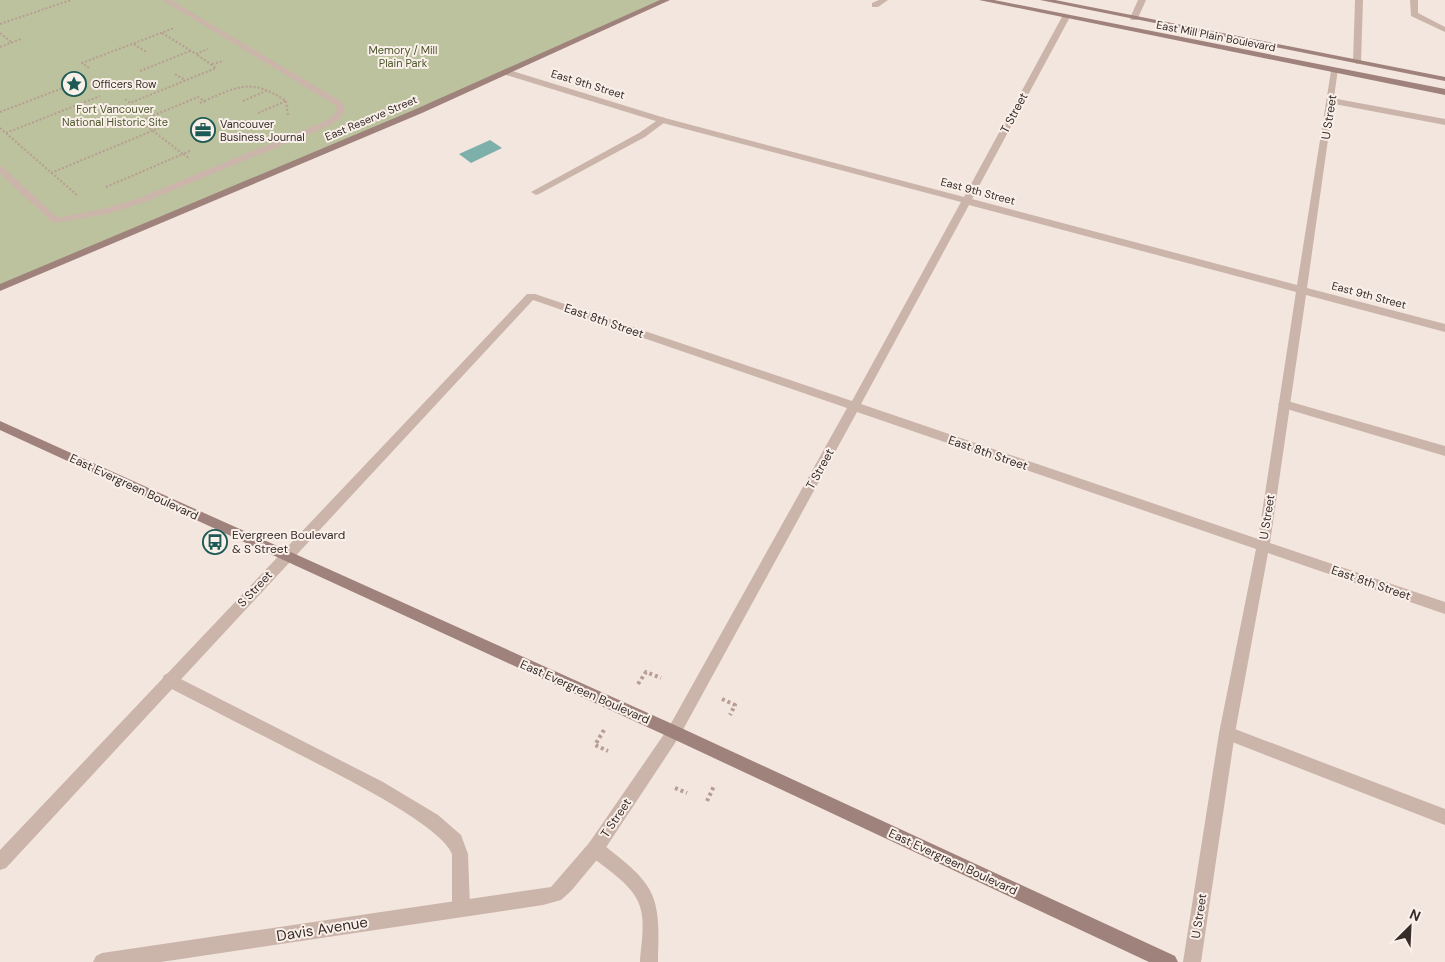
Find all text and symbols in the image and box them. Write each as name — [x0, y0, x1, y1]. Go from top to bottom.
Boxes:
street label: East Mill Plain Boulevard — [1155, 18, 1277, 54]
park label: Memory / Mill Plain Park — [369, 43, 437, 70]
street label: East 9th Street — [549, 66, 627, 102]
place icon: Officers Row — [61, 71, 87, 97]
place label: Officers Row — [92, 77, 157, 91]
street label: T Street — [997, 90, 1032, 136]
street label: East Reserve Street — [323, 92, 419, 144]
street label: U Street — [1318, 93, 1340, 141]
park label: Fort Vancouver National Historic Site — [62, 102, 168, 129]
office icon: Vancouver Business Journal — [190, 117, 216, 143]
place label: Vancouver Business Journal — [220, 117, 305, 144]
street label: East 9th Street — [939, 174, 1017, 208]
street label: East 9th Street — [1330, 278, 1408, 312]
street label: East 8th Street — [562, 300, 646, 342]
street label: East 8th Street — [946, 432, 1030, 474]
street label: T Street — [802, 446, 838, 492]
street label: East Evergreen Boulevard — [67, 450, 201, 524]
street label: U Street — [1256, 493, 1278, 541]
place label: Evergreen Boulevard & S Street — [232, 527, 345, 557]
bus stop icon: Evergreen Boulevard & S Street — [202, 529, 228, 555]
street label: East 8th Street — [1329, 562, 1413, 604]
street label: S Street — [234, 567, 276, 611]
street label: East Evergreen Boulevard — [518, 656, 652, 728]
street label: T Street — [597, 795, 635, 841]
street label: East Evergreen Boulevard — [886, 825, 1020, 899]
street label: U Street — [1188, 892, 1210, 940]
north arrow — [1385, 902, 1435, 952]
text: N — [1407, 905, 1424, 925]
street label: Davis Avenue — [275, 912, 369, 946]

